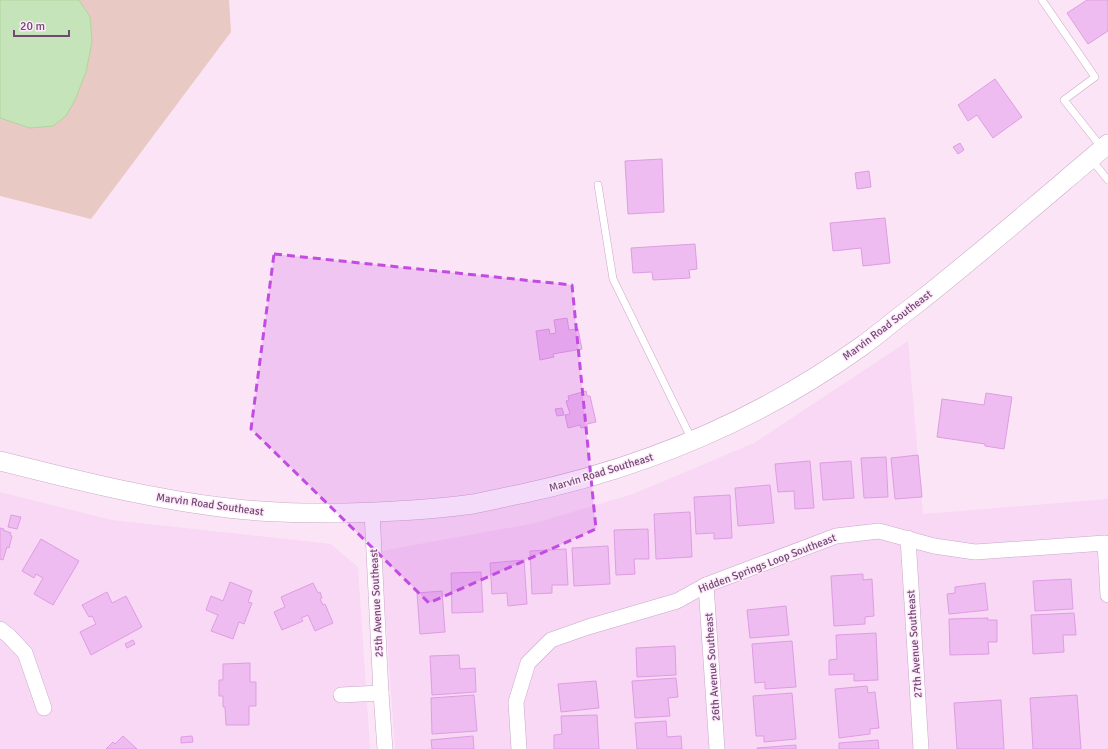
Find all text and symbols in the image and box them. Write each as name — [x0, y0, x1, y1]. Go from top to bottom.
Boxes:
scale bar — [14, 12, 69, 38]
text: 20 m — [20, 19, 45, 34]
street label: Marvin Road Southeast — [840, 287, 935, 363]
street label: Marvin Road Southeast — [547, 450, 655, 495]
street label: Marvin Road Southeast — [155, 491, 265, 519]
street label: Hidden Springs Loop Southeast — [696, 531, 838, 596]
street label: 25th Avenue Southeast — [367, 548, 386, 657]
street label: 27th Avenue Southeast — [904, 589, 925, 698]
street label: 26th Avenue Southeast — [702, 612, 723, 721]

